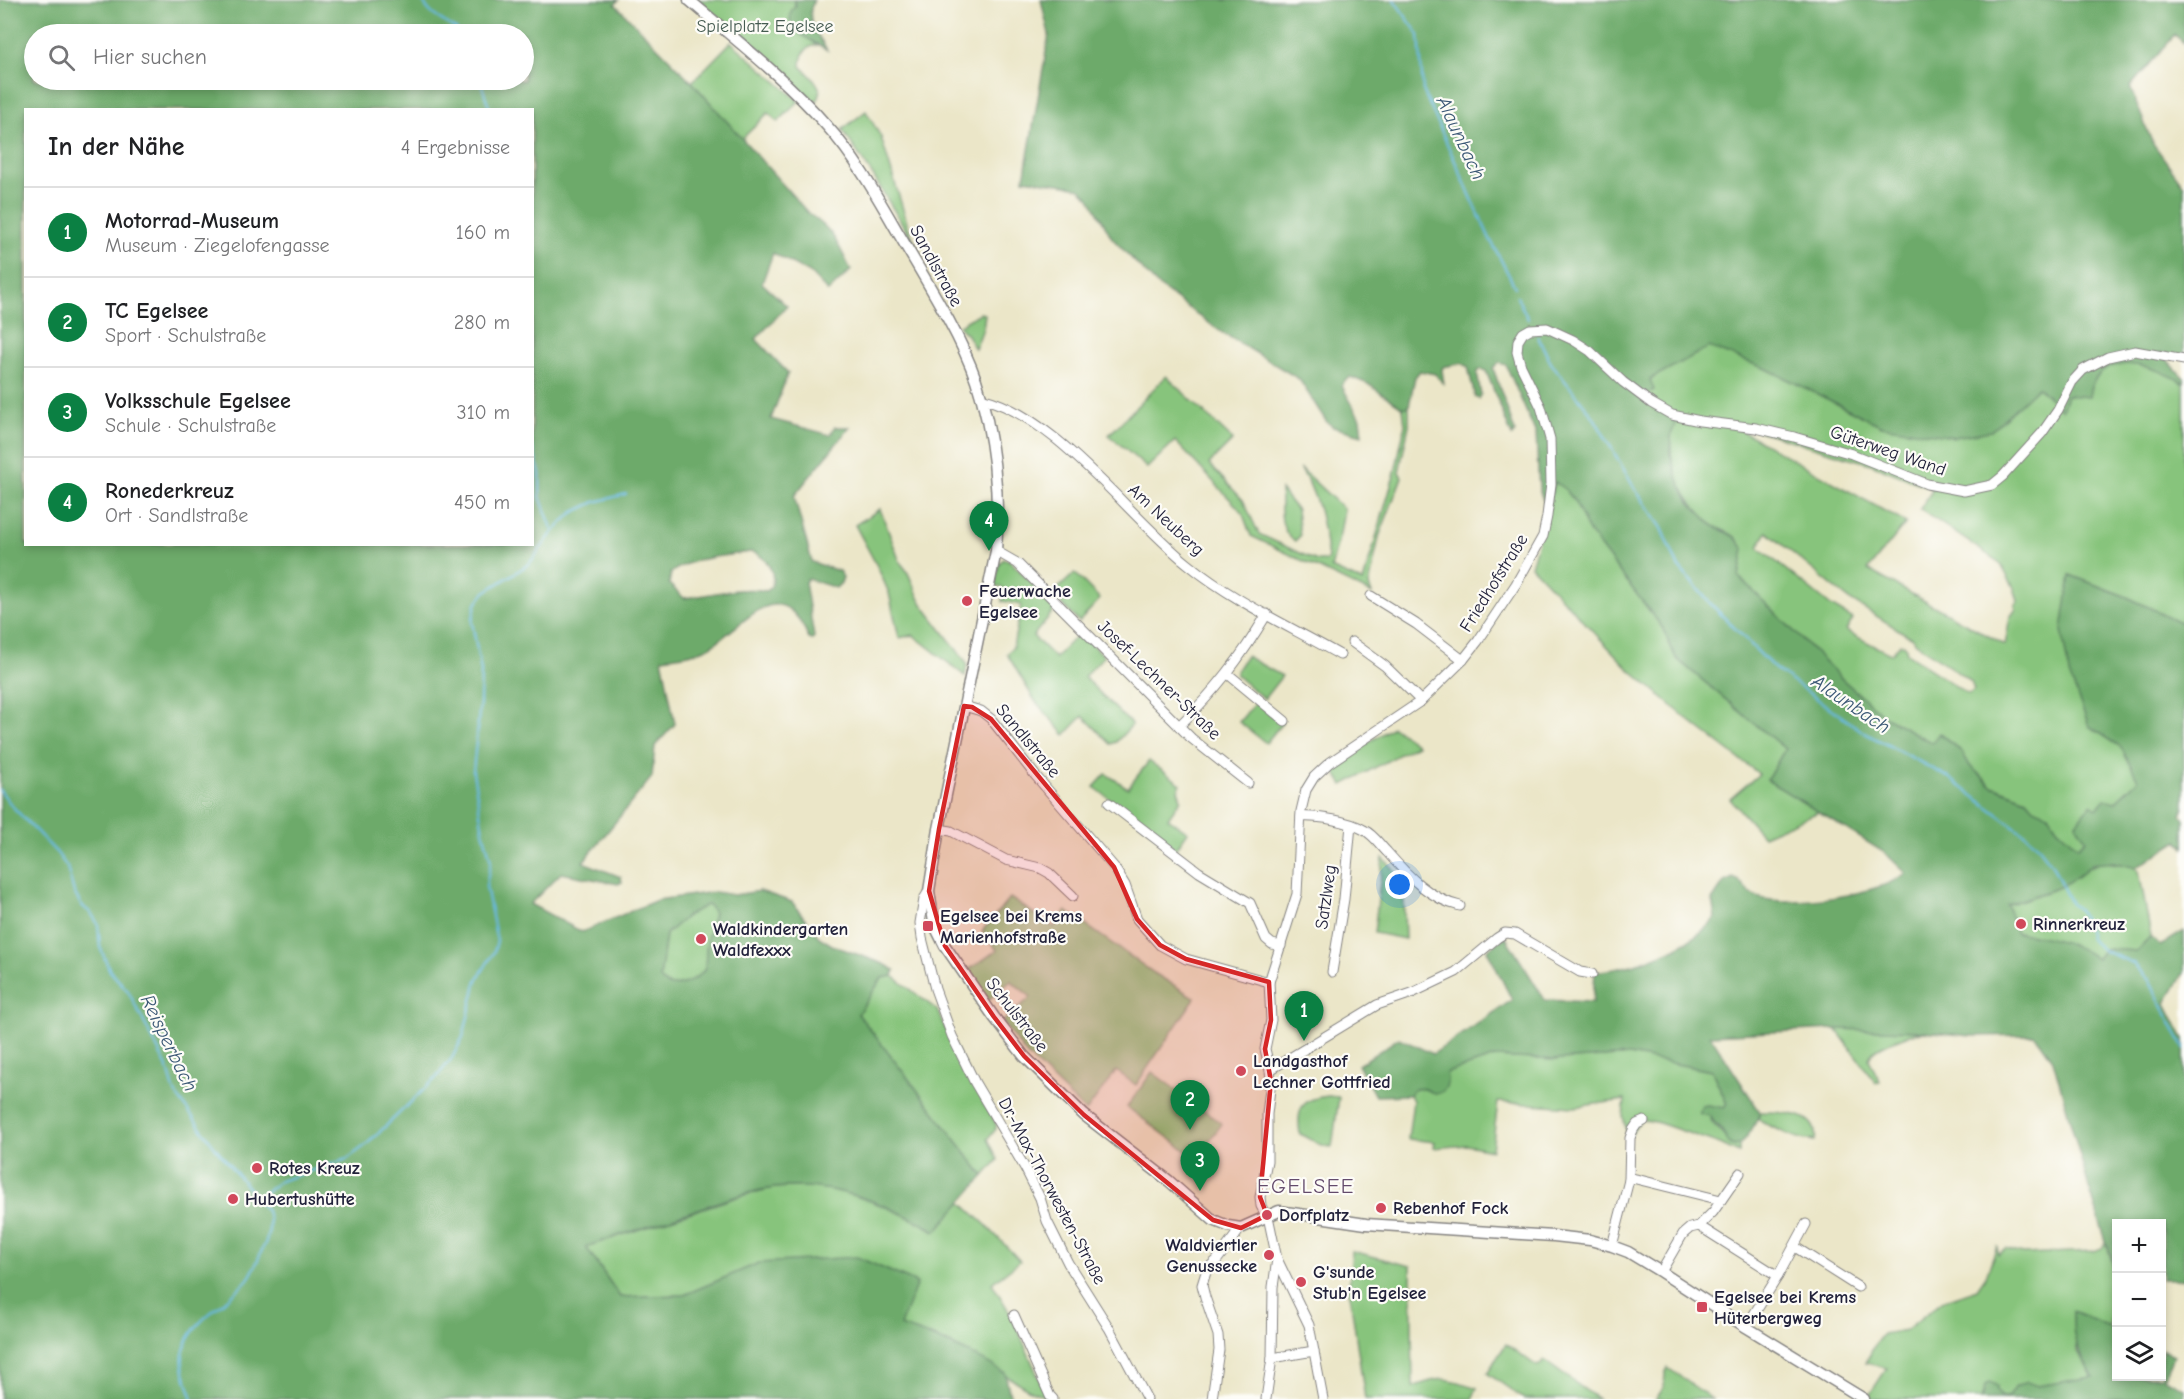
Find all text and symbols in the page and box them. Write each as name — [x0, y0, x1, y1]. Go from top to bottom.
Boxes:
park label: Spielplatz Egelsee — [696, 16, 834, 37]
search box — [24, 24, 534, 90]
icon: search — [45, 41, 78, 74]
text: Hier suchen — [93, 44, 207, 70]
water label: Alaunbach — [1431, 92, 1490, 183]
text: In der Nähe — [48, 132, 185, 162]
text: 4 Ergebnisse — [401, 136, 510, 159]
text: Motorrad-Museum — [105, 208, 279, 234]
text: 1 — [64, 221, 71, 244]
text: 160 m — [456, 221, 510, 244]
street label: Sandlstraße — [905, 222, 967, 310]
text: Museum · Ziegelofengasse — [105, 234, 329, 257]
text: TC Egelsee — [105, 298, 208, 324]
text: 2 — [63, 311, 72, 334]
text: 280 m — [454, 311, 510, 334]
text: Sport · Schulstraße — [105, 324, 266, 347]
text: Volksschule Egelsee — [105, 388, 291, 414]
text: 3 — [63, 401, 72, 424]
text: 310 m — [457, 401, 510, 424]
text: Schule · Schulstraße — [105, 414, 276, 437]
street label: Güterweg Wand — [1827, 421, 1949, 481]
text: Ronederkreuz — [105, 478, 234, 504]
street label: Am Neuberg — [1124, 480, 1208, 560]
text: 4 — [63, 491, 72, 514]
text: 450 m — [454, 491, 510, 514]
pin: 4 — [970, 502, 1008, 551]
text: Ort · Sandlstraße — [105, 504, 248, 527]
street label: Friedhofstraße — [1456, 530, 1532, 636]
place label: Feuerwache Egelsee — [979, 581, 1071, 623]
marker: Feuerwache Egelsee — [960, 594, 974, 608]
street label: Josef-Lechner-Straße — [1093, 616, 1225, 744]
water label: Alaunbach — [1807, 669, 1894, 739]
street label: Sandlstraße — [991, 700, 1065, 782]
street label: Satzlweg — [1311, 863, 1341, 931]
your location — [1385, 870, 1414, 899]
place label: Egelsee bei Krems Marienhofstraße — [940, 906, 1082, 948]
place label: Rinnerkreuz — [2033, 914, 2125, 935]
marker: Rinnerkreuz — [2014, 917, 2028, 931]
place label: Waldkindergarten Waldfexxx — [713, 919, 848, 961]
marker: Egelsee bei Krems Marienhofstraße — [921, 919, 935, 933]
marker: Waldkindergarten Waldfexxx — [694, 932, 708, 946]
street label: Schulstraße — [981, 974, 1053, 1056]
water label: Reisperbach — [136, 991, 202, 1095]
pin: 1 — [1284, 992, 1324, 1041]
place label: Landgasthof Lechner Gottfried — [1253, 1051, 1391, 1093]
marker: Landgasthof Lechner Gottfried — [1234, 1064, 1248, 1078]
pin: 2 — [1170, 1080, 1210, 1130]
street label: Dr.-Max-Thorwesten-Straße — [994, 1094, 1110, 1288]
pin: 3 — [1180, 1142, 1220, 1191]
place label: Rotes Kreuz — [269, 1158, 360, 1179]
marker: Rotes Kreuz — [250, 1161, 264, 1175]
district label: EGELSEE — [1257, 1174, 1355, 1198]
place label: Hubertushütte — [245, 1189, 355, 1210]
marker: Hubertushütte — [226, 1192, 240, 1206]
place label: Rebenhof Fock — [1393, 1198, 1509, 1219]
marker: Rebenhof Fock — [1374, 1201, 1388, 1215]
place label: Dorfplatz — [1279, 1205, 1349, 1226]
marker: Dorfplatz — [1260, 1208, 1274, 1222]
map controls — [2112, 1219, 2166, 1381]
button: + — [2112, 1219, 2166, 1273]
place label: Waldviertler Genussecke — [1165, 1235, 1258, 1277]
marker: Waldviertler Genussecke — [1262, 1248, 1276, 1262]
place label: G'sunde Stub'n Egelsee — [1313, 1262, 1427, 1304]
button: − — [2112, 1273, 2166, 1327]
marker: G'sunde Stub'n Egelsee — [1294, 1275, 1308, 1289]
place label: Egelsee bei Krems Hüterbergweg — [1714, 1287, 1856, 1329]
marker: Egelsee bei Krems Hüterbergweg — [1695, 1300, 1709, 1314]
button: layers — [2112, 1327, 2166, 1381]

